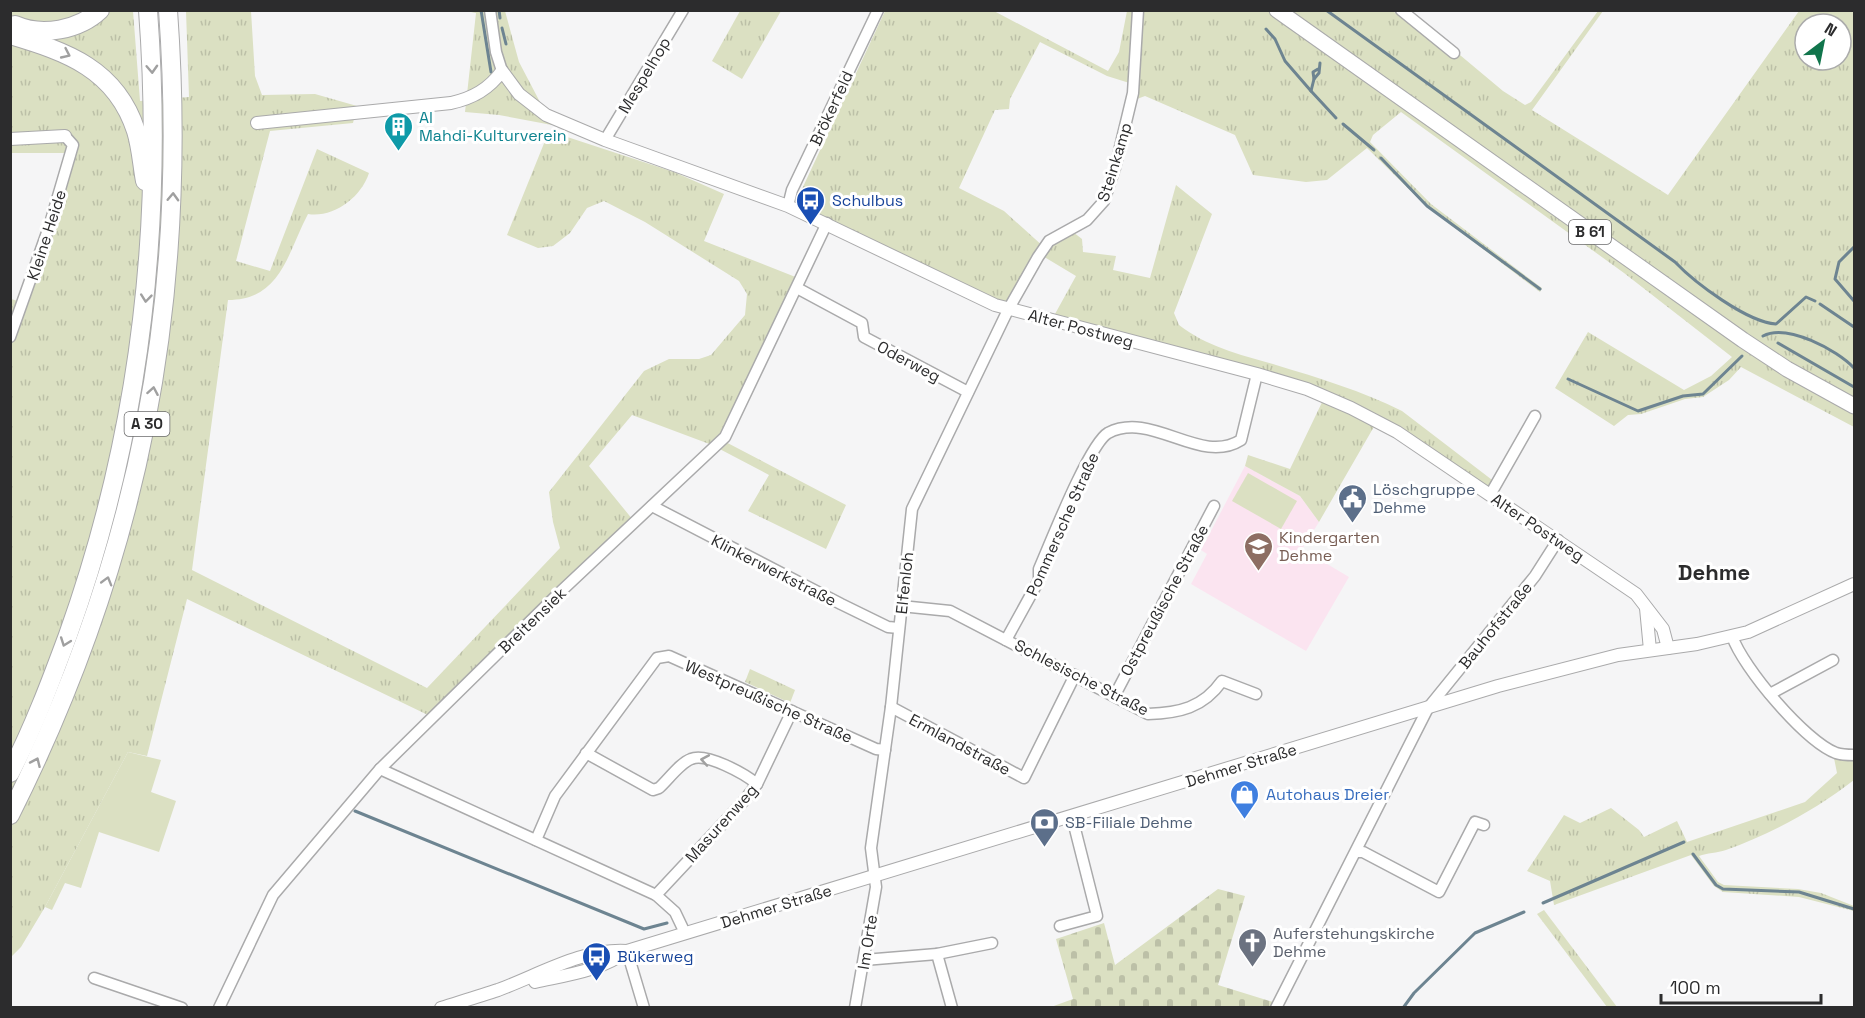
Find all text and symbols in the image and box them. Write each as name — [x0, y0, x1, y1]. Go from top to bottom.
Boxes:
north arrow — [1793, 12, 1853, 72]
text: N — [1821, 18, 1841, 41]
street label: Mespelhop — [613, 33, 675, 117]
one-way arrow — [59, 46, 70, 58]
one-way arrow — [146, 64, 159, 73]
street label: Brökerfeld — [805, 67, 858, 149]
place label: Al Mahdi-Kulturverein — [419, 107, 567, 146]
building icon: Al Mahdi-Kulturverein — [382, 110, 414, 152]
street label: Steinkamp — [1092, 120, 1136, 204]
bus stop icon: Schulbus — [795, 184, 827, 226]
street label: Kleine Heide — [22, 187, 71, 283]
place label: Schulbus — [832, 190, 903, 211]
one-way arrow — [167, 193, 179, 202]
road number: B 61 — [1569, 220, 1611, 244]
one-way arrow — [140, 293, 153, 302]
street label: Alter Postweg — [1026, 304, 1136, 353]
street label: Oderweg — [873, 336, 944, 387]
one-way arrow — [146, 387, 159, 397]
road number: A 30 — [124, 412, 170, 436]
street label: Pommersche Straße — [1021, 449, 1104, 599]
place label: Löschgruppe Dehme — [1373, 479, 1476, 518]
public building icon: Löschgruppe Dehme — [1336, 482, 1368, 524]
street label: Alter Postweg — [1487, 489, 1588, 566]
street label: Ostpreußische Straße — [1116, 521, 1213, 680]
place label: Kindergarten Dehme — [1279, 527, 1380, 566]
street label: Klinkerwerkstraße — [708, 530, 840, 611]
school or university icon: Kindergarten Dehme — [1242, 530, 1274, 572]
street label: Elfenloh — [891, 551, 918, 615]
district label: Dehme — [1678, 558, 1750, 586]
one-way arrow — [100, 576, 112, 587]
street label: Bauhofstraße — [1454, 578, 1537, 673]
street label: Breitensiek — [494, 582, 571, 658]
street label: Schlesische Straße — [1011, 635, 1152, 720]
one-way arrow — [59, 636, 72, 647]
street label: Westpreußische Straße — [682, 655, 856, 748]
street label: Ermlandstraße — [905, 709, 1014, 780]
street label: Dehmer Straße — [1183, 739, 1299, 792]
one-way arrow — [700, 754, 710, 767]
one-way arrow — [29, 758, 41, 769]
shop icon: Autohaus Dreier — [1229, 778, 1261, 820]
street label: Masurenweg — [681, 780, 762, 867]
place label: Autohaus Dreier — [1266, 784, 1389, 805]
bank icon: SB-Filiale Dehme — [1028, 806, 1060, 848]
place label: SB-Filiale Dehme — [1065, 812, 1193, 833]
street label: Dehmer Straße — [718, 880, 834, 933]
street label: Im Orte — [853, 913, 882, 971]
place label: Auferstehungskirche Dehme — [1273, 923, 1435, 962]
church icon: Auferstehungskirche Dehme — [1236, 926, 1268, 968]
bus stop icon: Bükerweg — [580, 940, 612, 982]
place label: Bükerweg — [617, 946, 693, 967]
scale bar — [1661, 967, 1822, 1005]
text: 100 m — [1670, 976, 1721, 999]

